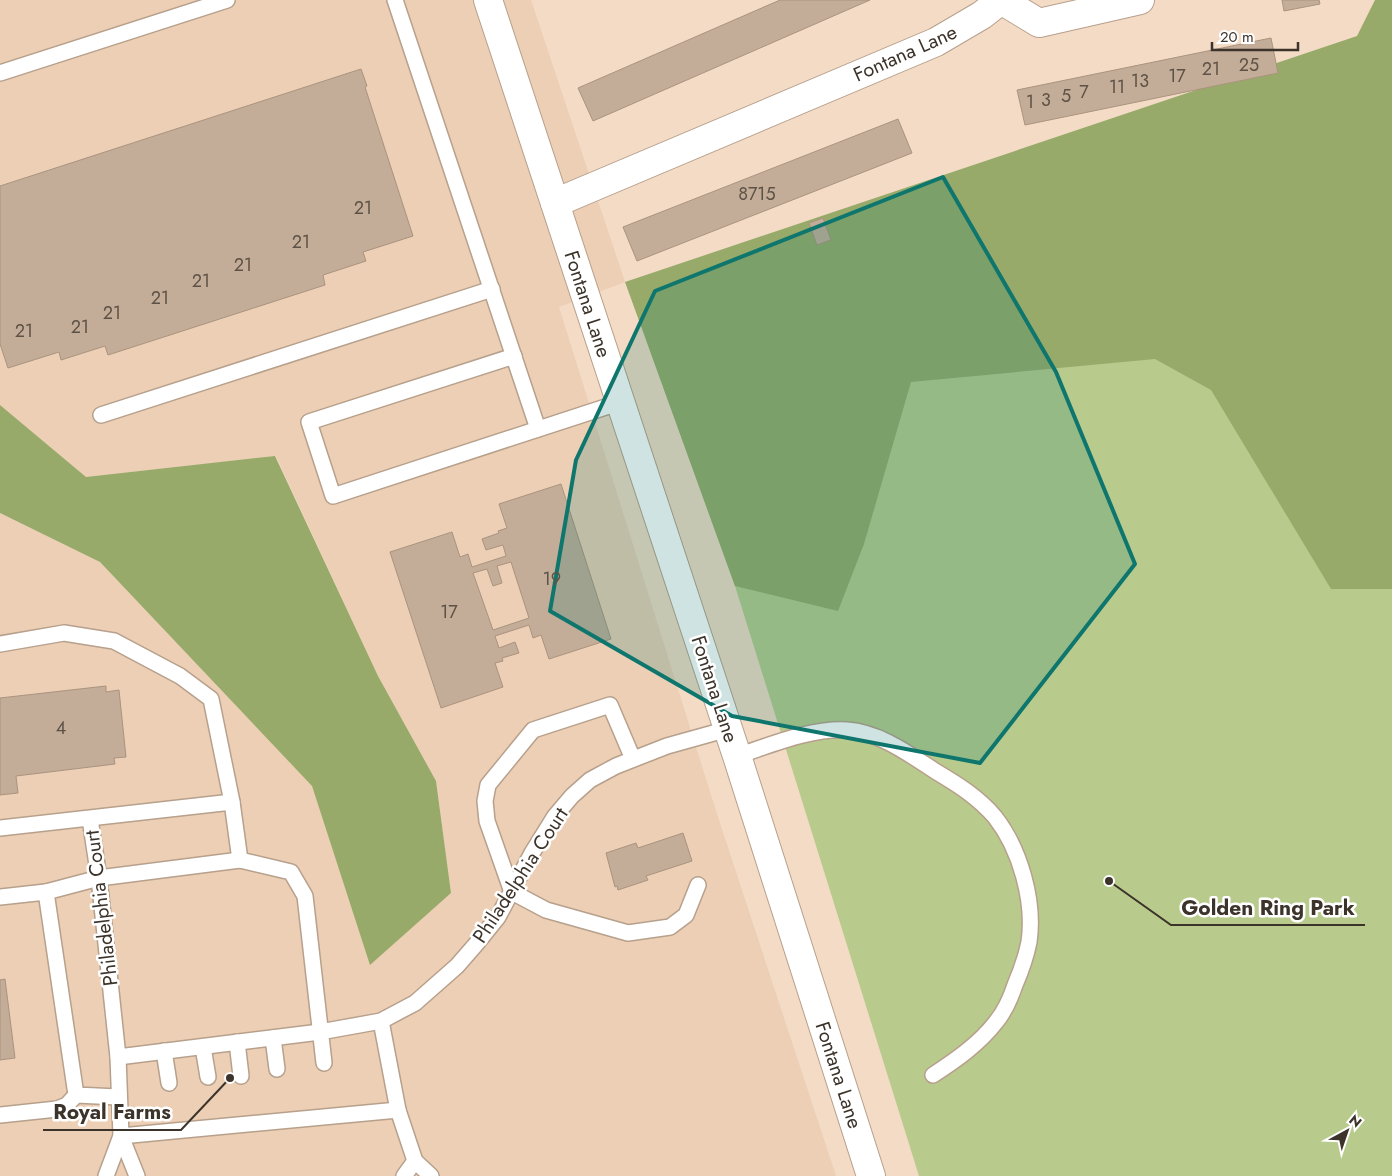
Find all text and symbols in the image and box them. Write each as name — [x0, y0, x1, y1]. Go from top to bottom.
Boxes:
street label: Fontana Lane — [849, 18, 962, 89]
scale bar — [1212, 20, 1298, 52]
text: 20 m — [1220, 26, 1254, 48]
house number: 25 — [1239, 52, 1259, 78]
house number: 21 — [1202, 56, 1220, 82]
house number: 17 — [1168, 63, 1186, 89]
house number: 13 — [1131, 68, 1149, 94]
house number: 11 — [1109, 74, 1125, 100]
house number: 7 — [1079, 79, 1089, 105]
house number: 5 — [1061, 83, 1071, 109]
house number: 3 — [1041, 87, 1051, 113]
house number: 1 — [1026, 89, 1034, 115]
house number: 8715 — [738, 181, 776, 207]
house number: 21 — [354, 195, 372, 221]
house number: 21 — [292, 229, 310, 255]
street label: Fontana Lane — [557, 247, 618, 361]
house number: 21 — [234, 252, 252, 278]
house number: 21 — [192, 268, 210, 294]
house number: 21 — [151, 285, 169, 311]
house number: 21 — [103, 300, 121, 326]
house number: 21 — [71, 314, 89, 340]
house number: 21 — [15, 318, 33, 344]
house number: 19 — [543, 566, 561, 592]
house number: 17 — [440, 599, 458, 625]
street label: Fontana Lane — [684, 632, 745, 746]
house number: 4 — [56, 715, 66, 741]
street label: Philadelphia Court — [466, 802, 575, 949]
street label: Philadelphia Court — [78, 828, 125, 987]
callout: Golden Ring Park — [1171, 889, 1365, 925]
text: Golden Ring Park — [1181, 893, 1355, 923]
street label: Fontana Lane — [808, 1018, 869, 1132]
callout: Royal Farms — [43, 1094, 181, 1130]
text: Royal Farms — [53, 1097, 171, 1127]
north arrow — [1322, 1106, 1372, 1156]
text: N — [1345, 1110, 1366, 1132]

